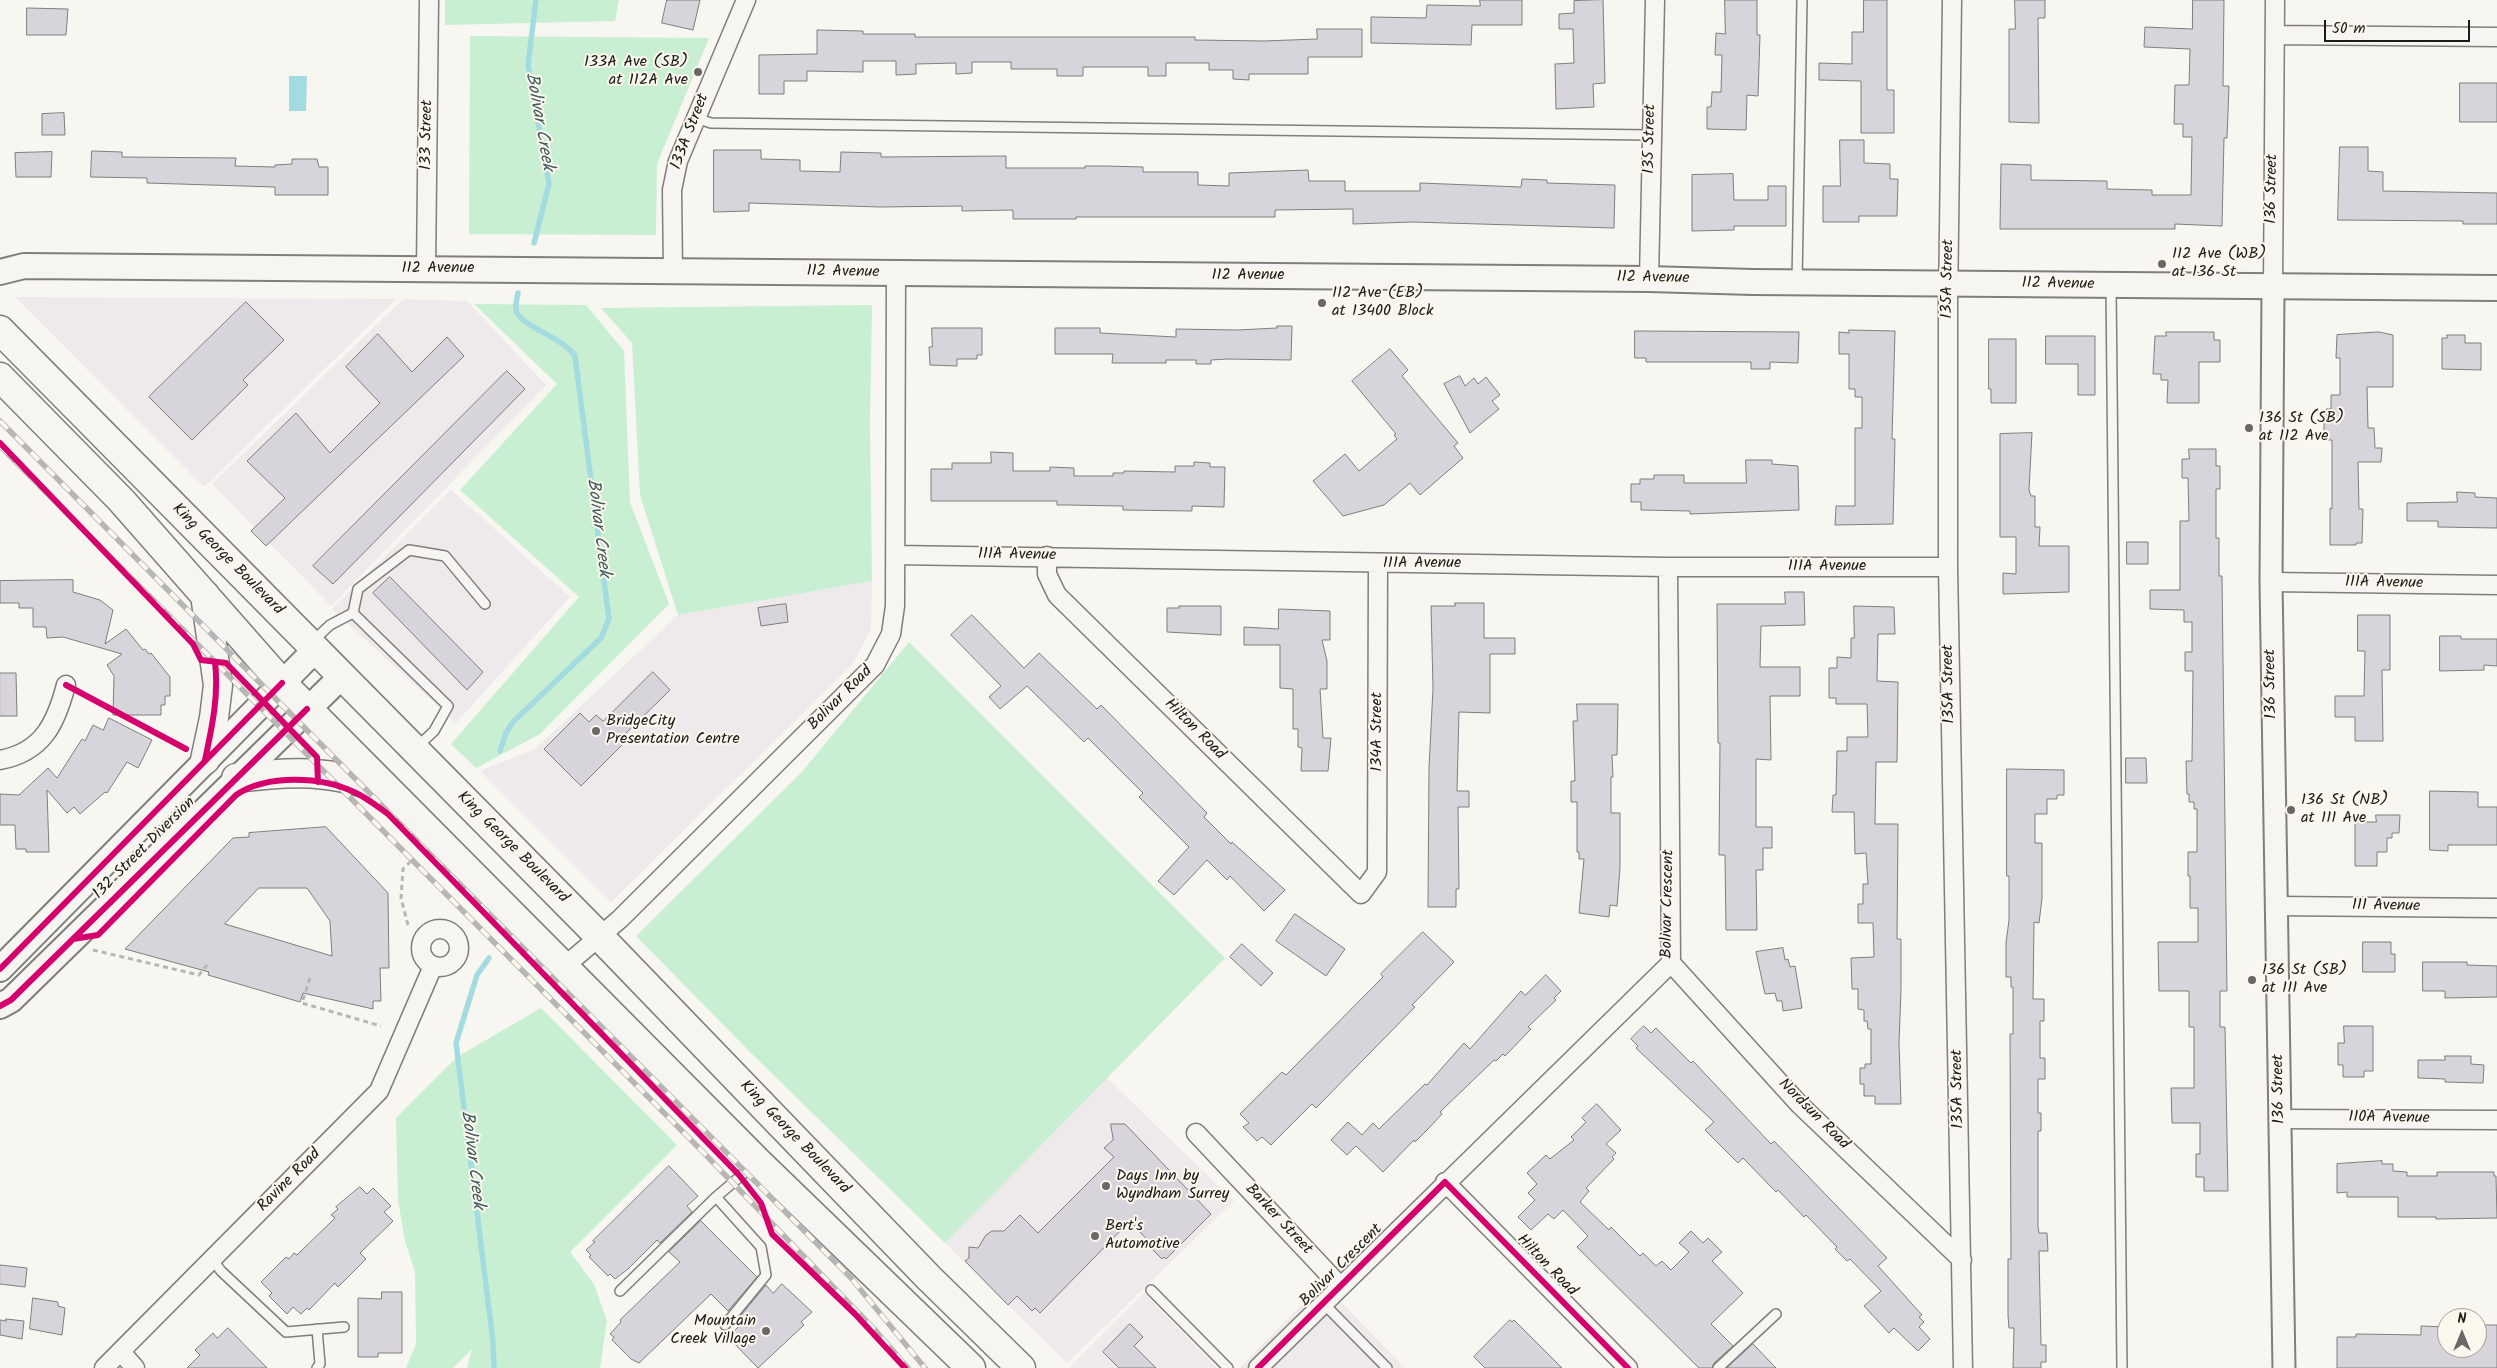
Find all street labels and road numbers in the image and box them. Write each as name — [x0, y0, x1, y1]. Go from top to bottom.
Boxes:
street label: 133A Street — [668, 91, 714, 173]
street label: 133 Street — [418, 100, 438, 170]
street label: 135 Street — [1641, 104, 1661, 174]
street label: 136 Street — [2263, 154, 2283, 224]
street label: 135A Street — [1939, 239, 1959, 319]
street label: 112 Avenue — [402, 259, 474, 279]
street label: 112 Avenue — [806, 263, 880, 283]
street label: 112 Avenue — [1212, 266, 1284, 286]
street label: 112 Avenue — [1616, 269, 1690, 289]
street label: 112 Avenue — [2021, 275, 2095, 295]
street label: King George Boulevard — [167, 500, 287, 620]
street label: 111A Avenue — [978, 546, 1056, 566]
street label: 111A Avenue — [1383, 554, 1461, 574]
street label: 111A Avenue — [1788, 557, 1866, 577]
street label: 111A Avenue — [2345, 574, 2423, 594]
street label: 135A Street — [1940, 644, 1960, 724]
street label: 136 Street — [2262, 649, 2282, 719]
street label: Bolivar Road — [805, 663, 877, 735]
street label: 134A Street — [1368, 692, 1388, 772]
street label: Hilton Road — [1159, 695, 1229, 765]
street label: King George Boulevard — [452, 788, 572, 908]
street label: 132 Street Diversion — [90, 794, 200, 904]
street label: Bolivar Crescent — [1658, 849, 1680, 959]
street label: 111 Avenue — [2352, 897, 2420, 917]
street label: 135A Street — [1949, 1049, 1969, 1129]
street label: 136 Street — [2270, 1054, 2290, 1124]
street label: Nordsun Road — [1773, 1075, 1853, 1155]
street label: King George Boulevard — [735, 1077, 853, 1199]
street label: 110A Avenue — [2348, 1109, 2430, 1129]
street label: Ravine Road — [254, 1145, 326, 1217]
street label: Barker Street — [1240, 1181, 1316, 1259]
street label: Bolivar Crescent — [1297, 1221, 1387, 1311]
street label: Hilton Road — [1512, 1231, 1580, 1301]

